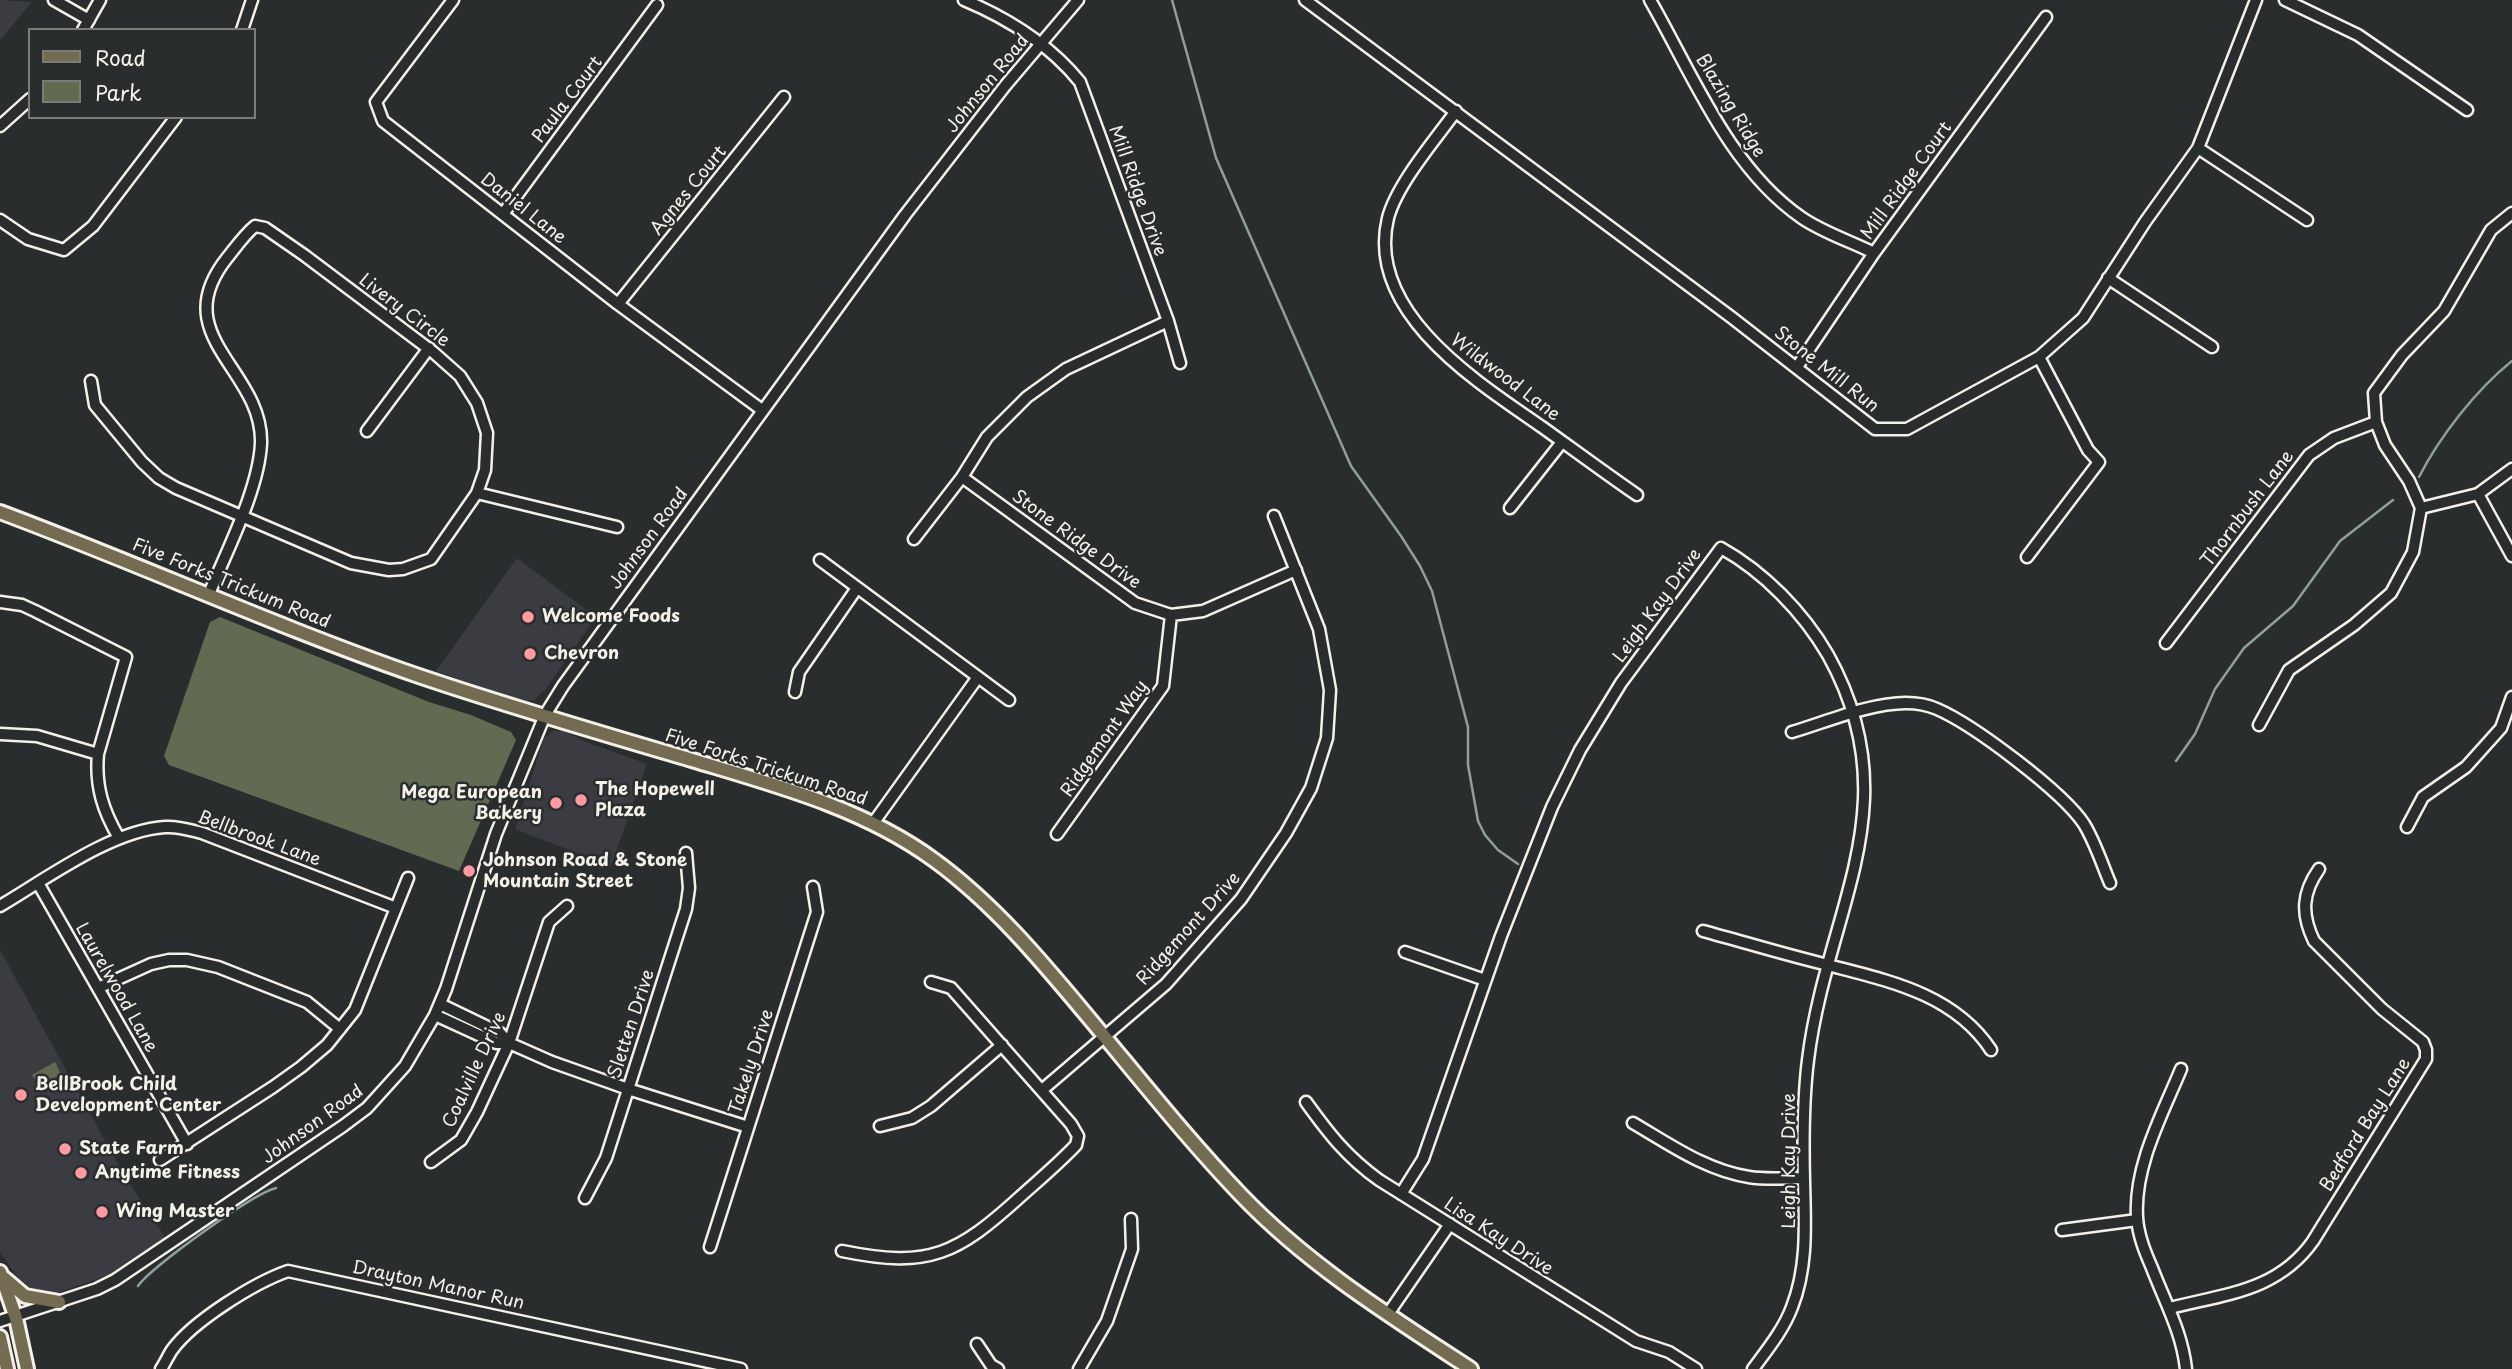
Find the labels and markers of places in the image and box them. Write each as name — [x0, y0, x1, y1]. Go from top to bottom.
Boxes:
place label: Welcome Foods — [542, 606, 680, 628]
marker: Welcome Foods — [520, 609, 536, 625]
place label: Chevron — [544, 643, 619, 665]
marker: Chevron — [522, 646, 538, 662]
place label: The Hopewell Plaza — [595, 779, 715, 822]
place label: Mega European Bakery — [401, 782, 542, 824]
marker: The Hopewell Plaza — [573, 792, 589, 808]
marker: Mega European Bakery — [548, 795, 564, 811]
place label: Johnson Road & Stone Mountain Street — [483, 850, 687, 892]
marker: Johnson Road & Stone Mountain Street — [461, 863, 477, 879]
place label: BellBrook Child Development Center — [35, 1074, 221, 1116]
marker: BellBrook Child Development Center — [13, 1087, 29, 1103]
place label: State Farm — [79, 1138, 184, 1160]
marker: State Farm — [57, 1141, 73, 1157]
place label: Anytime Fitness — [95, 1162, 240, 1184]
marker: Anytime Fitness — [73, 1165, 89, 1181]
place label: Wing Master — [116, 1201, 234, 1223]
marker: Wing Master — [94, 1204, 110, 1220]

